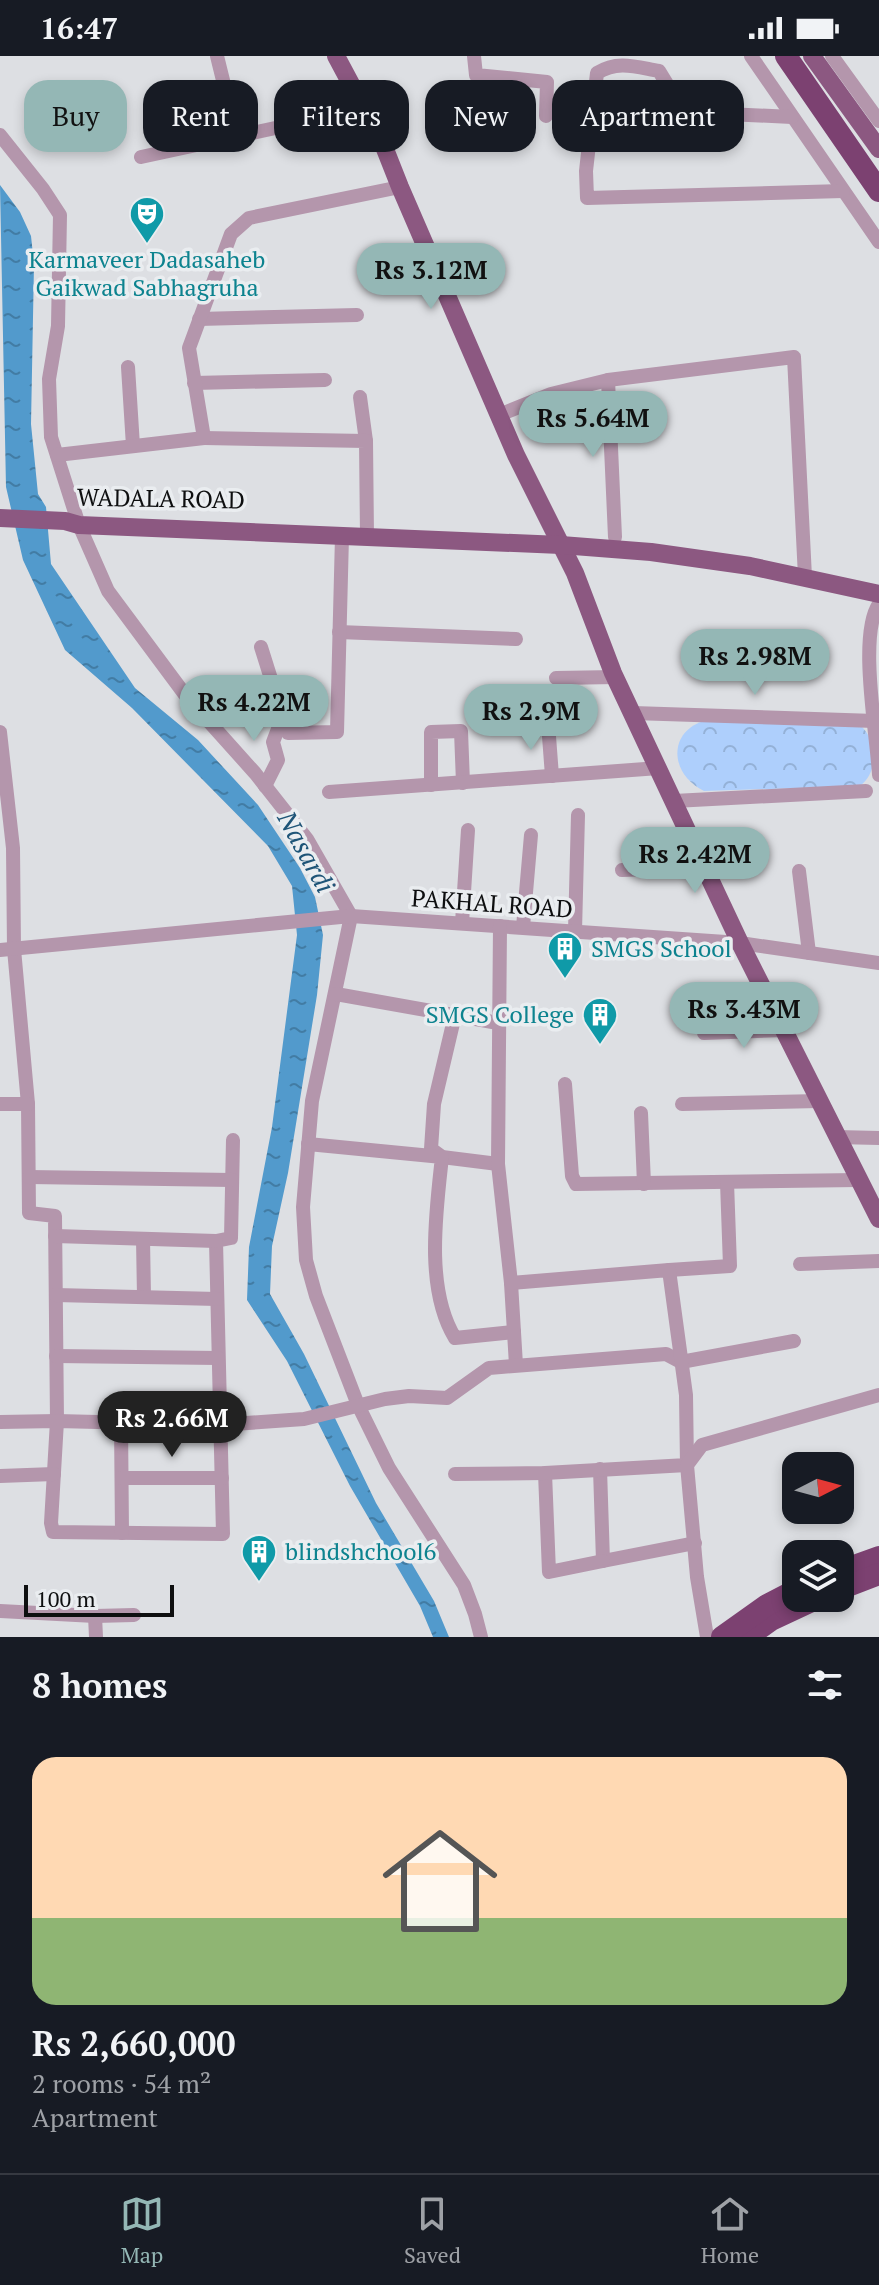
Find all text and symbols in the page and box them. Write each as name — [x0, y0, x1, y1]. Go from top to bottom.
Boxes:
text: 16:47 — [40, 8, 118, 48]
chip: Buy — [24, 80, 127, 152]
chip: Rent — [143, 80, 258, 152]
chip: Filters — [274, 80, 409, 152]
chip: New — [425, 80, 536, 152]
chip: Apartment — [552, 80, 744, 152]
theatre icon: Karmaveer Dadasaheb Gaikwad Sabhagruha — [128, 195, 166, 245]
place label: Karmaveer Dadasaheb Gaikwad Sabhagruha — [29, 243, 265, 303]
pin: Rs 3.12M — [348, 243, 514, 311]
text: Rs 3.12M — [375, 252, 487, 286]
pin: Rs 5.64M — [510, 391, 676, 459]
text: Rs 5.64M — [537, 400, 649, 434]
street label: WADALA ROAD — [77, 481, 245, 515]
pin: Rs 2.98M — [672, 629, 838, 697]
text: Rs 2.98M — [699, 638, 811, 672]
pin: Rs 4.22M — [171, 675, 337, 743]
text: Rs 4.22M — [198, 684, 310, 718]
pin: Rs 2.9M — [457, 684, 605, 752]
text: Rs 2.9M — [482, 693, 580, 727]
water label: Nasardi — [270, 804, 343, 899]
pin: Rs 2.42M — [612, 827, 778, 895]
text: Rs 2.42M — [639, 836, 751, 870]
street label: PAKHAL ROAD — [410, 881, 574, 925]
building icon: SMGS School — [546, 930, 584, 980]
place label: SMGS School — [591, 932, 732, 964]
pin: Rs 3.43M — [661, 982, 827, 1050]
text: Rs 3.43M — [688, 991, 800, 1025]
building icon: SMGS College — [581, 996, 619, 1046]
place label: SMGS College — [426, 998, 574, 1030]
pin: Rs 2.66M — [89, 1391, 255, 1459]
text: Rs 2.66M — [116, 1400, 228, 1434]
north arrow — [782, 1452, 854, 1524]
map controls — [782, 1452, 854, 1612]
building icon: blindshchool6 — [240, 1533, 278, 1583]
place label: blindshchool6 — [285, 1535, 437, 1567]
button: layers — [782, 1540, 854, 1612]
scale bar — [24, 1581, 174, 1617]
text: 100 m — [36, 1584, 96, 1613]
text: 8 homes — [32, 1663, 167, 1708]
icon: filters — [803, 1663, 847, 1707]
icon: home — [368, 1809, 512, 1953]
text: Rs 2,660,000 — [32, 2021, 236, 2066]
text: 2 rooms · 54 m² — [32, 2066, 211, 2100]
text: Apartment — [32, 2100, 158, 2134]
tab: Map — [120, 2192, 164, 2269]
tab: Saved — [404, 2192, 461, 2269]
tab: Home — [701, 2192, 759, 2269]

